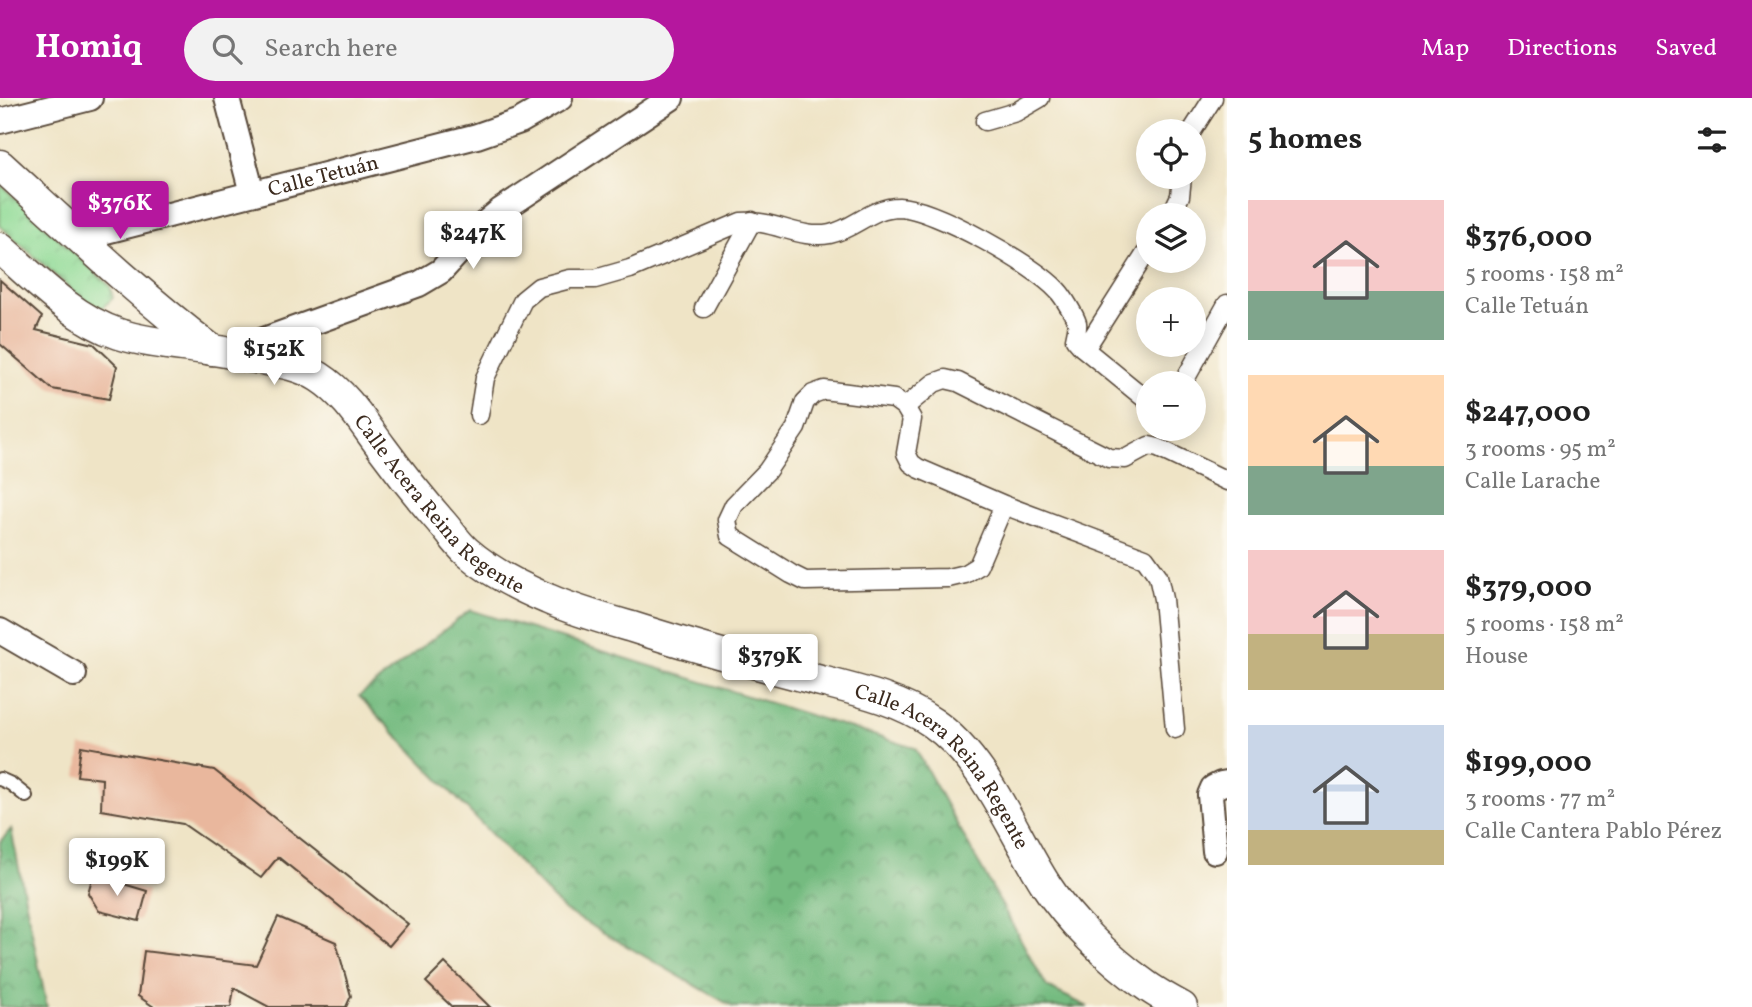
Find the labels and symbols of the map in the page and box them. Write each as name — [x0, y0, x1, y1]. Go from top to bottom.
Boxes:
street label: Calle Tetuán — [265, 149, 382, 205]
pin: $376K — [71, 181, 169, 241]
pin: $247K — [424, 212, 522, 271]
pin: $152K — [225, 328, 323, 387]
street label: Calle Acera Reina Regente — [346, 409, 529, 602]
pin: $379K — [721, 634, 819, 694]
street label: Calle Acera Reina Regente — [851, 677, 1035, 855]
pin: $199K — [68, 838, 166, 898]

